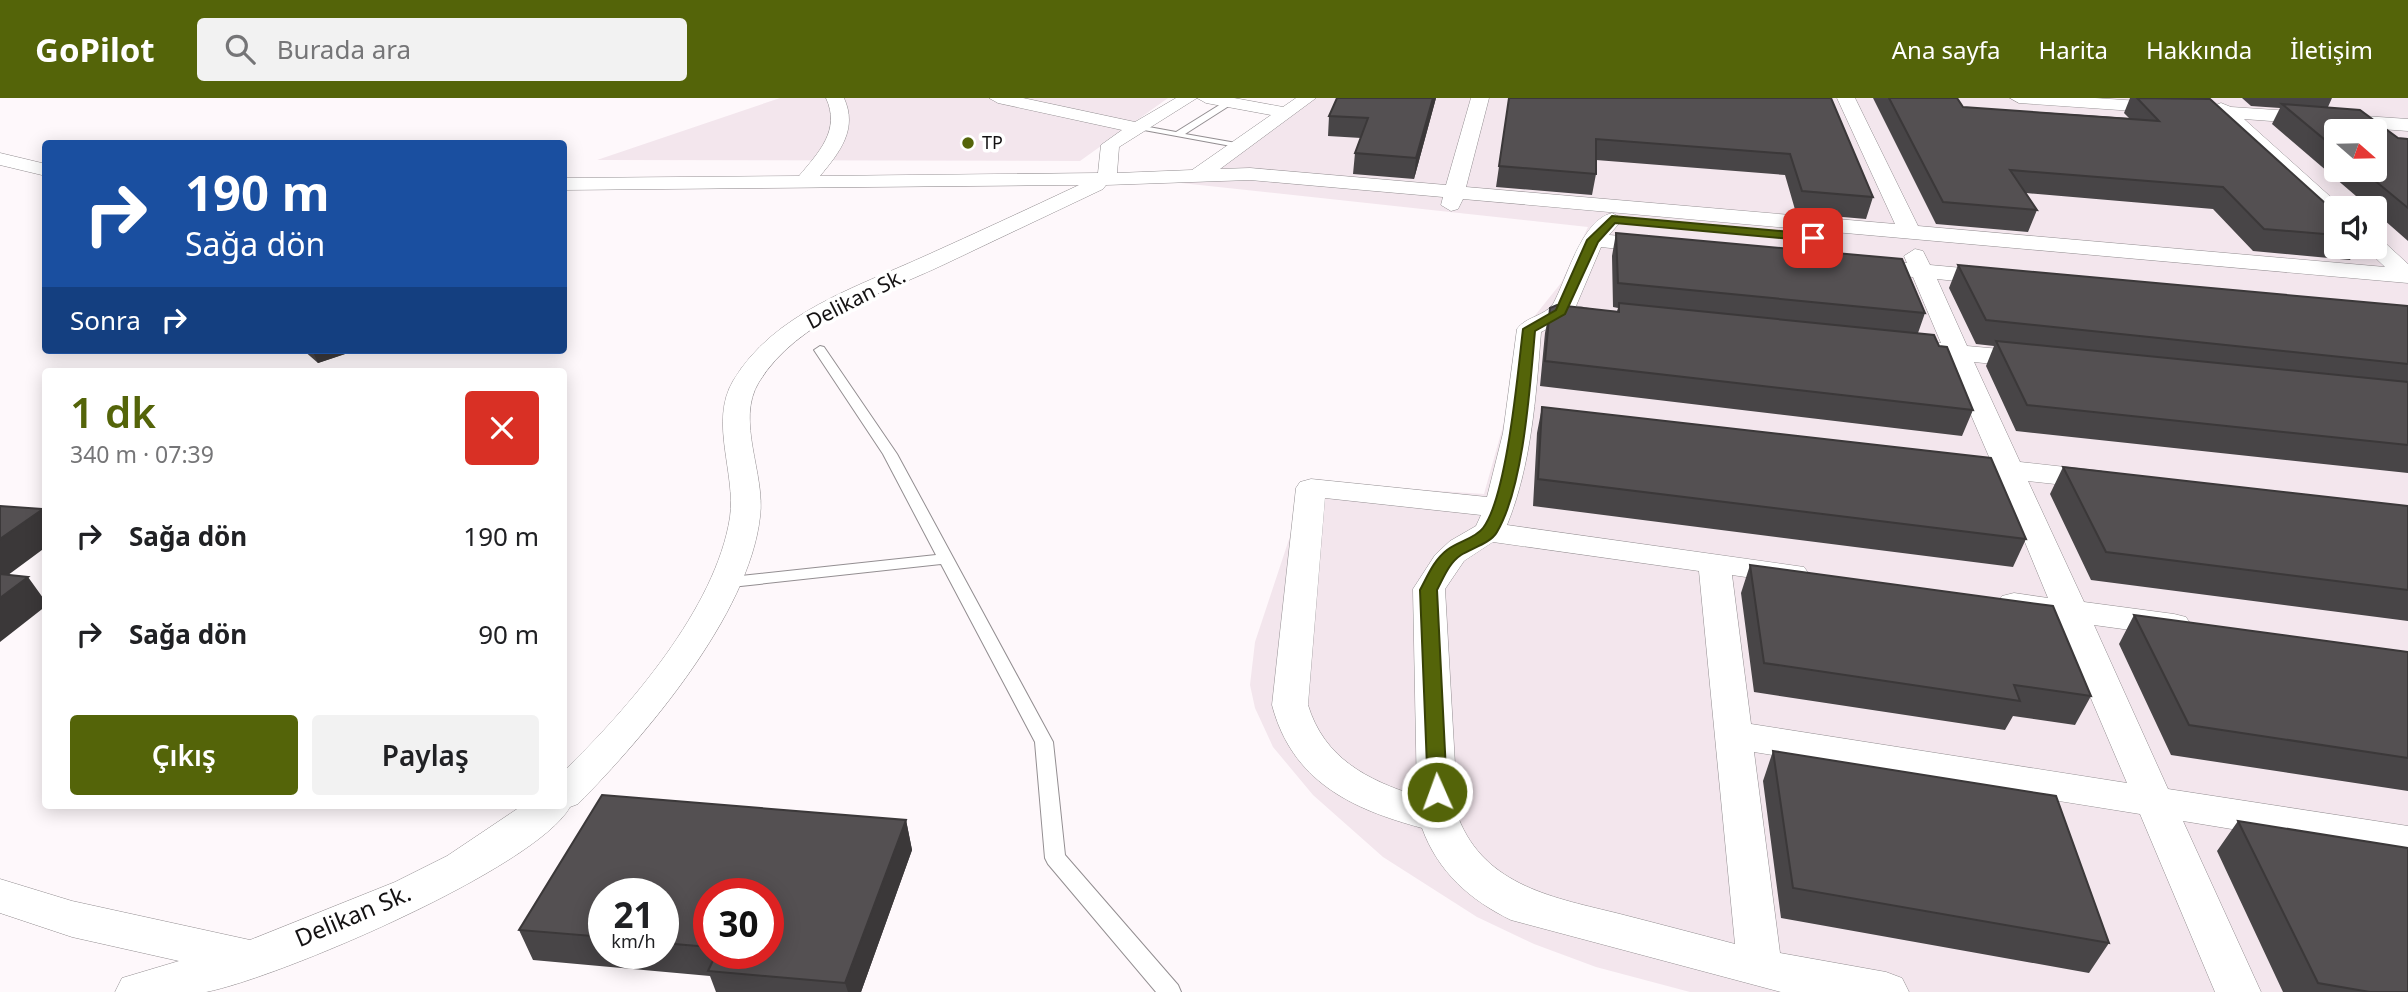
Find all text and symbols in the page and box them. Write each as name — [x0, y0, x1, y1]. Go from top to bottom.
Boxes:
search box — [197, 18, 687, 81]
text: GoPilot — [35, 27, 155, 72]
icon: search — [221, 30, 259, 68]
text: Burada ara — [277, 31, 411, 67]
text: Ana sayfa — [1892, 33, 2001, 66]
text: Harita — [2039, 33, 2108, 66]
text: Hakkında — [2146, 33, 2252, 66]
text: İletişim — [2290, 33, 2373, 66]
north arrow — [2324, 119, 2387, 182]
map controls — [2324, 119, 2387, 259]
place label: TP — [982, 130, 1003, 154]
marker: TP — [960, 135, 976, 151]
text: 190 m — [185, 159, 330, 225]
icon: right — [70, 168, 161, 259]
button: sound — [2324, 196, 2387, 259]
pin — [1783, 208, 1843, 268]
icon: arrive — [1794, 219, 1832, 257]
text: Sağa dön — [185, 222, 325, 265]
street label: Delikan Sk. — [801, 261, 910, 335]
icon: right — [155, 301, 193, 339]
text: Sonra — [70, 302, 141, 338]
text: 1 dk — [70, 383, 156, 440]
button: close — [465, 391, 539, 465]
text: 340 m · 07:39 — [70, 438, 214, 470]
icon: right — [70, 517, 108, 555]
text: Sağa dön — [129, 518, 247, 554]
text: 190 m — [463, 518, 539, 554]
icon: right — [70, 615, 108, 653]
text: Sağa dön — [129, 616, 247, 652]
text: 90 m — [478, 616, 539, 652]
button: Çıkış — [70, 715, 298, 795]
button: Paylaş — [312, 715, 539, 795]
position arrow — [1400, 755, 1474, 829]
street label: Delikan Sk. — [289, 875, 416, 954]
speed limit sign: 30 — [693, 878, 784, 969]
text: 21 — [613, 891, 654, 938]
text: km/h — [611, 929, 656, 953]

